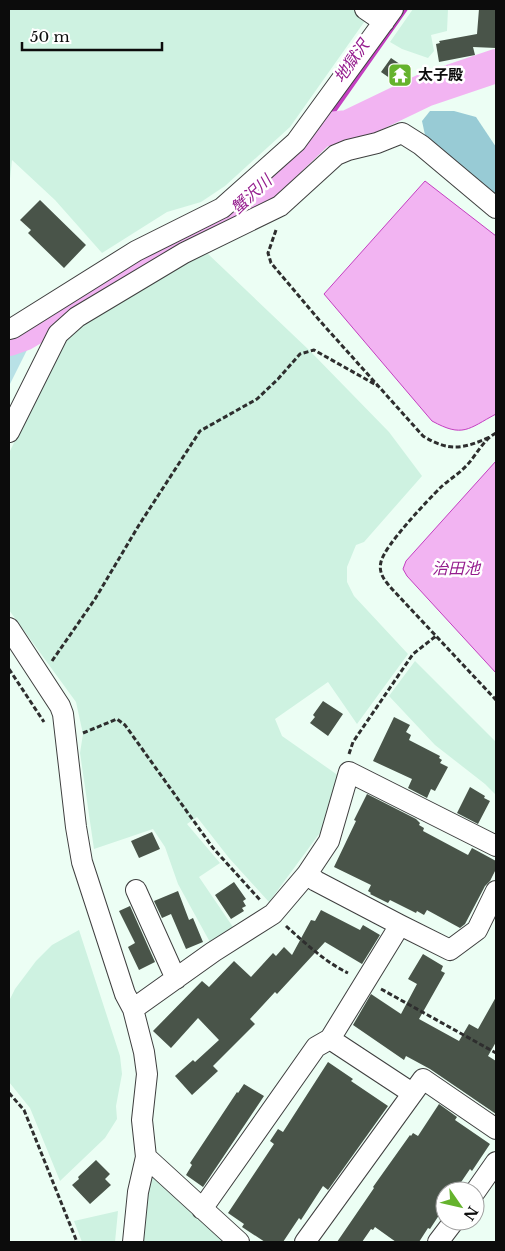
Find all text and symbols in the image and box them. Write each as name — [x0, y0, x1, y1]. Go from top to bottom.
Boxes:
scale bar — [22, 20, 162, 52]
text: 50 m — [30, 27, 70, 46]
water label: 地獄沢 — [329, 34, 374, 86]
temple icon: 太子殿 — [387, 62, 413, 88]
place label: 太子殿 — [418, 65, 463, 84]
water label: 蟹沢川 — [227, 169, 277, 218]
water label: 治田池 — [432, 558, 482, 578]
north arrow — [435, 1181, 485, 1231]
text: N — [460, 1203, 482, 1224]

